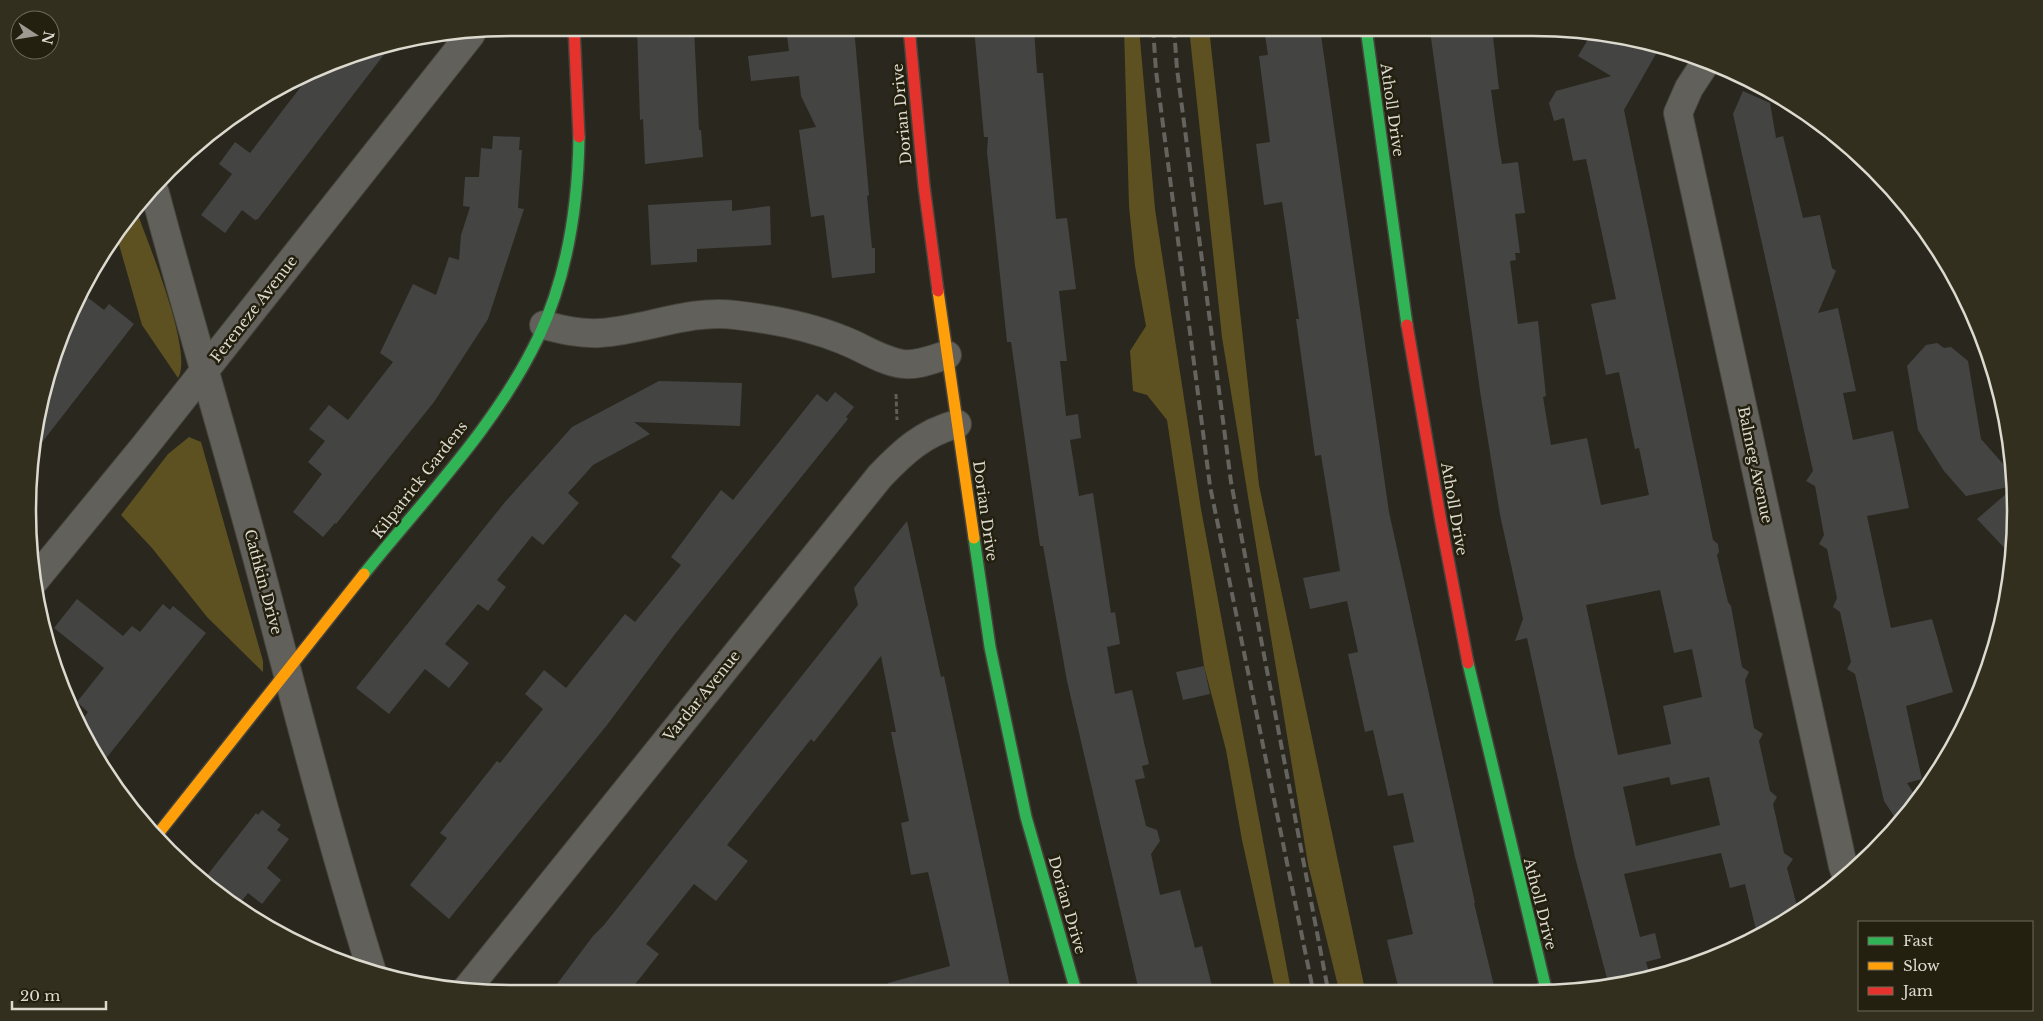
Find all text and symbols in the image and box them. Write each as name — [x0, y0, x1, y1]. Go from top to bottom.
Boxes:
north arrow — [10, 10, 60, 60]
text: N — [38, 29, 58, 46]
street label: Atholl Drive — [1376, 61, 1408, 158]
street label: Dorian Drive — [888, 63, 915, 165]
street label: Fereneze Avenue — [206, 251, 301, 366]
street label: Balmeg Avenue — [1734, 405, 1777, 525]
street label: Kilpatrick Gardens — [368, 417, 471, 542]
street label: Dorian Drive — [969, 460, 1002, 562]
street label: Atholl Drive — [1437, 460, 1472, 557]
street label: Cathkin Drive — [240, 527, 287, 637]
street label: Vardar Avenue — [658, 646, 744, 746]
street label: Dorian Drive — [1044, 854, 1091, 956]
street label: Atholl Drive — [1520, 855, 1561, 952]
legend — [1858, 921, 2033, 1011]
text: Fast — [1903, 931, 1934, 950]
text: Slow — [1903, 956, 1940, 975]
scale bar — [12, 978, 106, 1010]
text: Jam — [1901, 981, 1933, 1000]
text: 20 m — [20, 986, 60, 1005]

